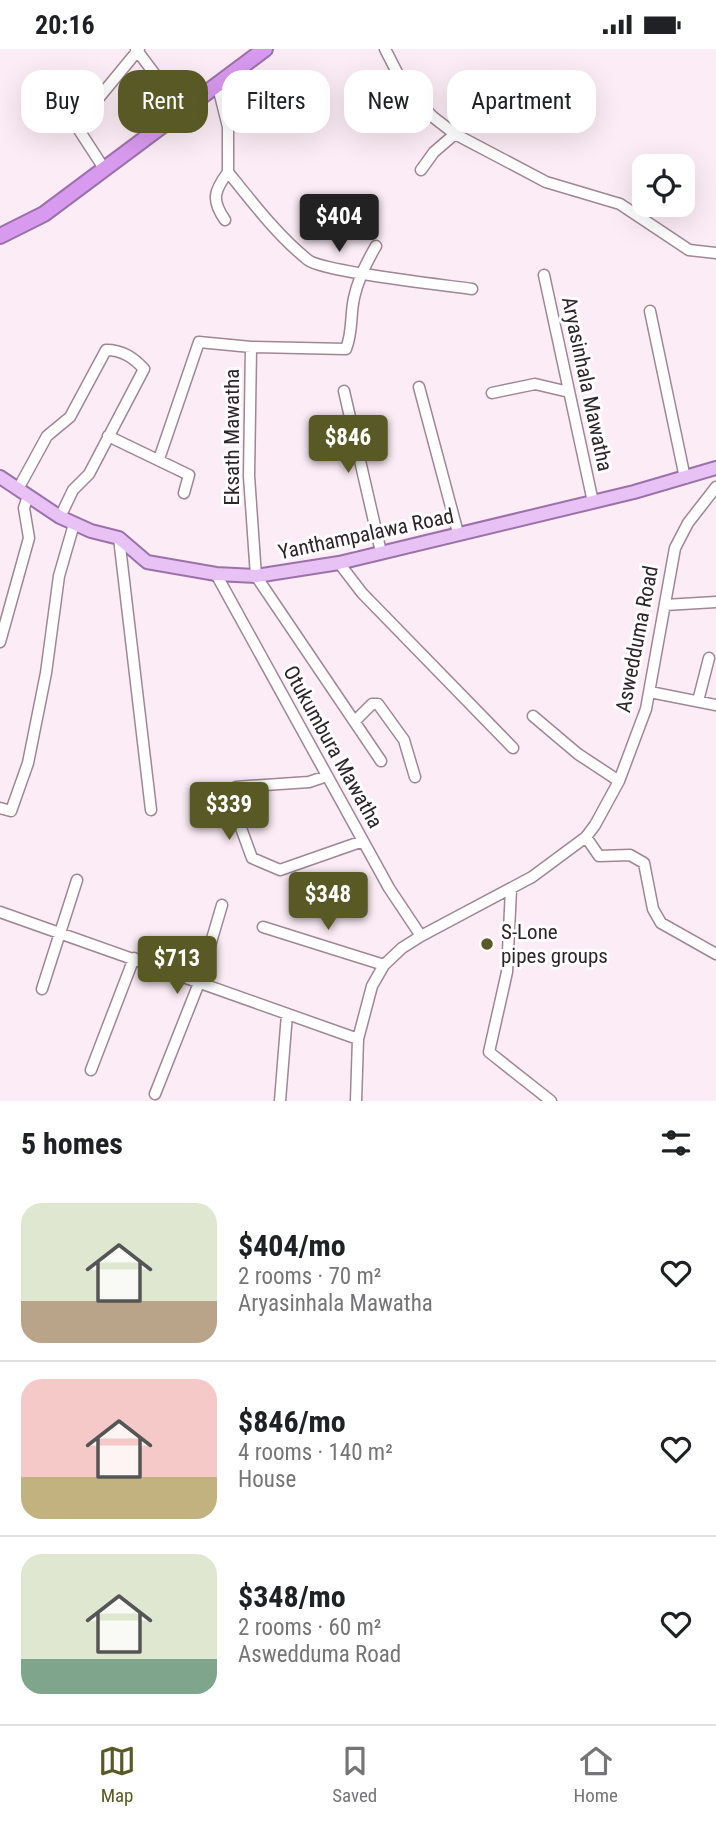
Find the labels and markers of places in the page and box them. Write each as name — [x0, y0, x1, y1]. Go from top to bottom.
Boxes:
pin: $404 — [298, 195, 380, 254]
pin: $846 — [307, 415, 389, 475]
pin: $339 — [188, 783, 270, 842]
pin: $348 — [287, 873, 369, 932]
place label: S-Lone pipes groups — [501, 920, 608, 968]
marker: S-Lone pipes groups — [479, 936, 495, 952]
pin: $713 — [136, 937, 218, 996]

